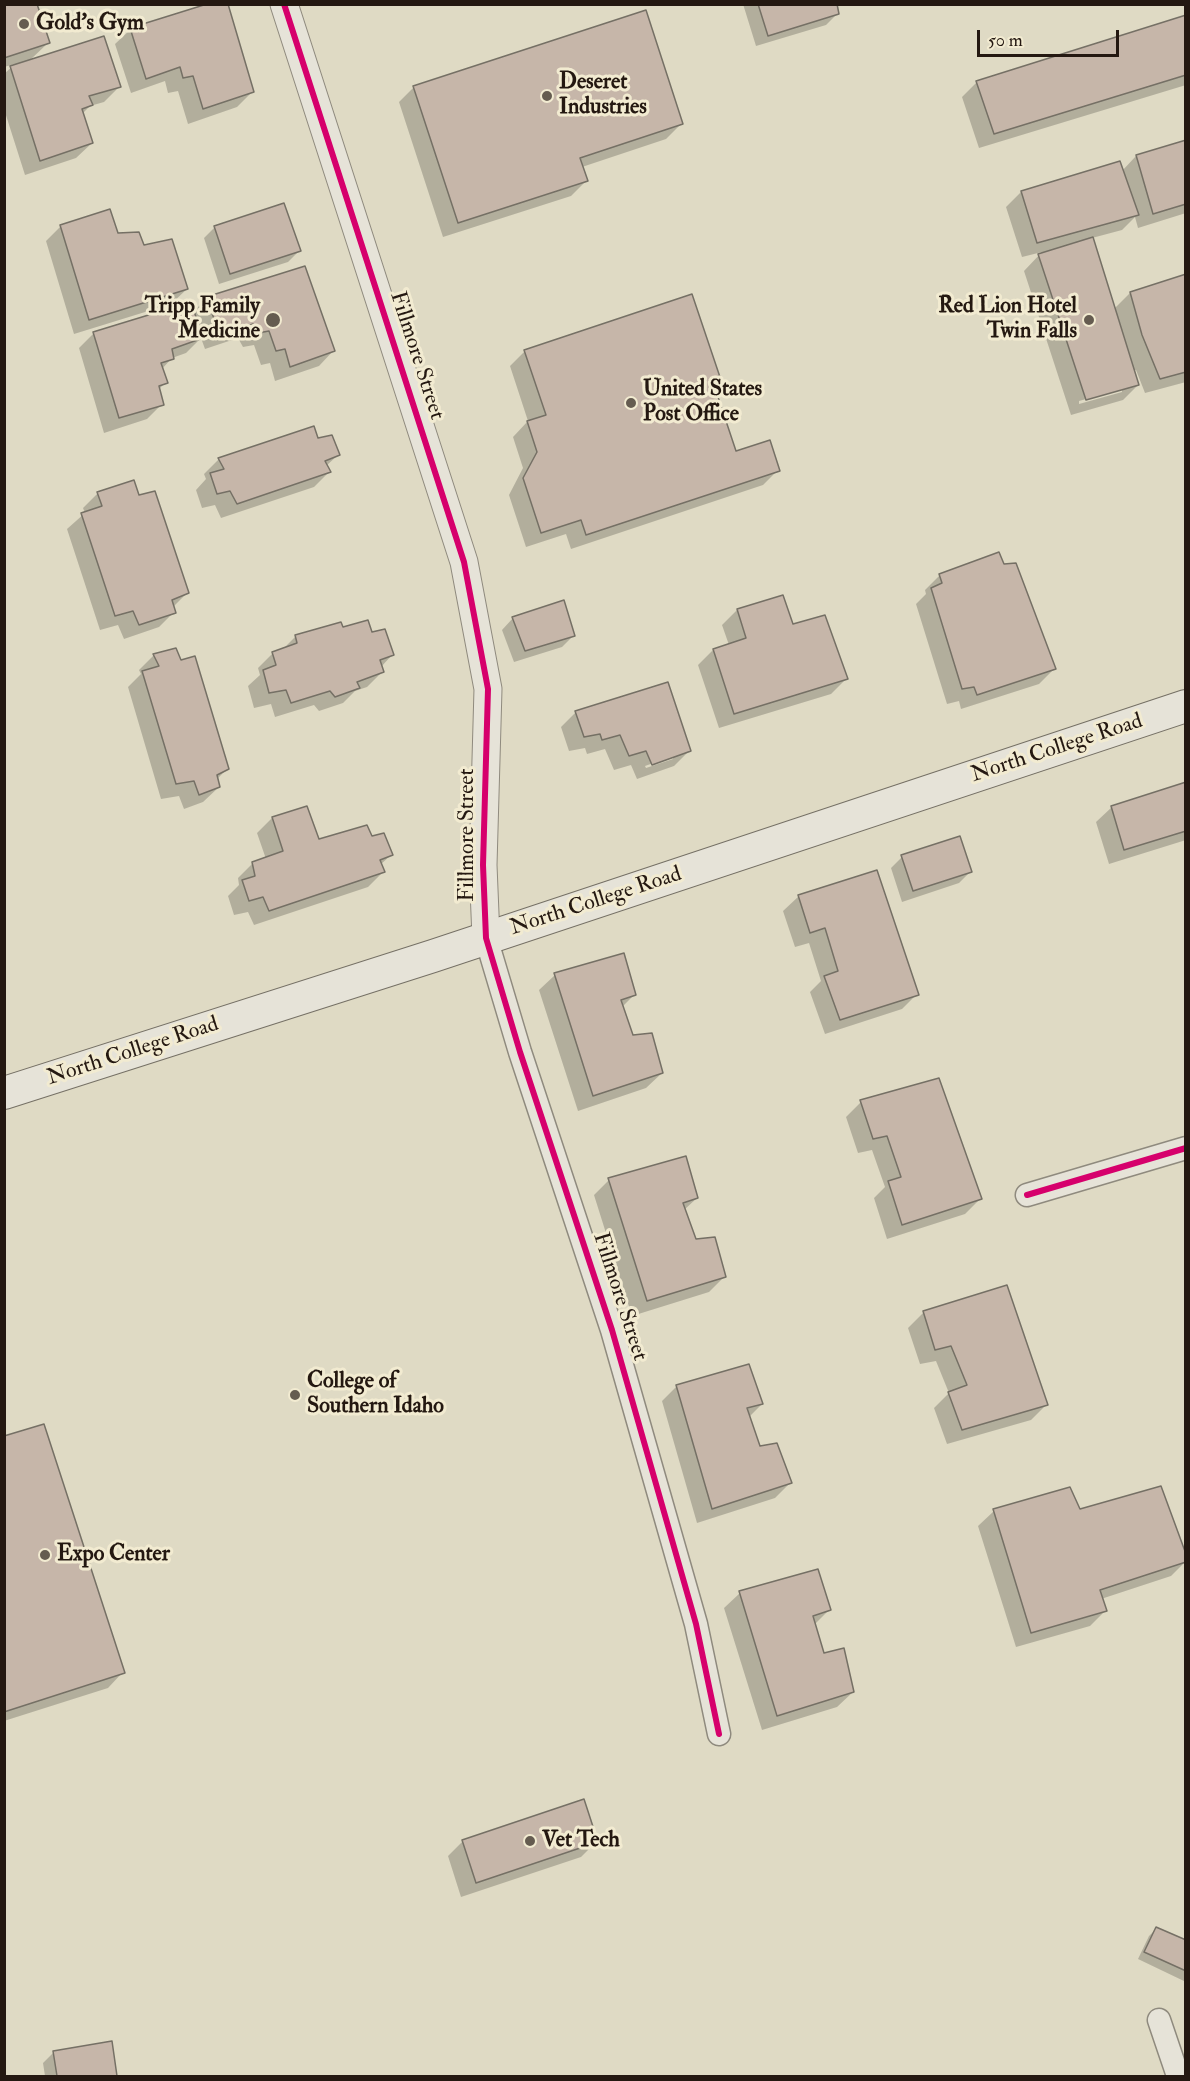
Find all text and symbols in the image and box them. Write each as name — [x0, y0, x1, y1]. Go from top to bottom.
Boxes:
place label: Gold's Gym — [36, 11, 144, 37]
marker: Gold's Gym — [17, 17, 31, 31]
scale bar — [980, 18, 1122, 56]
text: 50 m — [988, 29, 1023, 52]
place label: Deseret Industries — [559, 70, 647, 122]
marker: Deseret Industries — [540, 89, 554, 103]
street label: Fillmore Street — [383, 289, 449, 423]
place label: Tripp Family Medicine — [145, 294, 260, 346]
place label: Red Lion Hotel Twin Falls — [938, 294, 1077, 346]
marker: Tripp Family Medicine — [264, 311, 282, 329]
marker: Red Lion Hotel Twin Falls — [1082, 313, 1096, 327]
place label: United States Post Office — [643, 377, 762, 428]
marker: United States Post Office — [624, 396, 638, 410]
street label: North College Road — [968, 709, 1146, 789]
street label: Fillmore Street — [455, 768, 481, 902]
street label: North College Road — [507, 862, 685, 942]
street label: North College Road — [44, 1012, 222, 1092]
street label: Fillmore Street — [586, 1230, 652, 1364]
place label: College of Southern Idaho — [307, 1369, 444, 1420]
marker: College of Southern Idaho — [288, 1388, 302, 1402]
place label: Expo Center — [57, 1542, 170, 1568]
marker: Expo Center — [38, 1548, 52, 1562]
place label: Vet Tech — [542, 1828, 620, 1854]
marker: Vet Tech — [523, 1834, 537, 1848]

